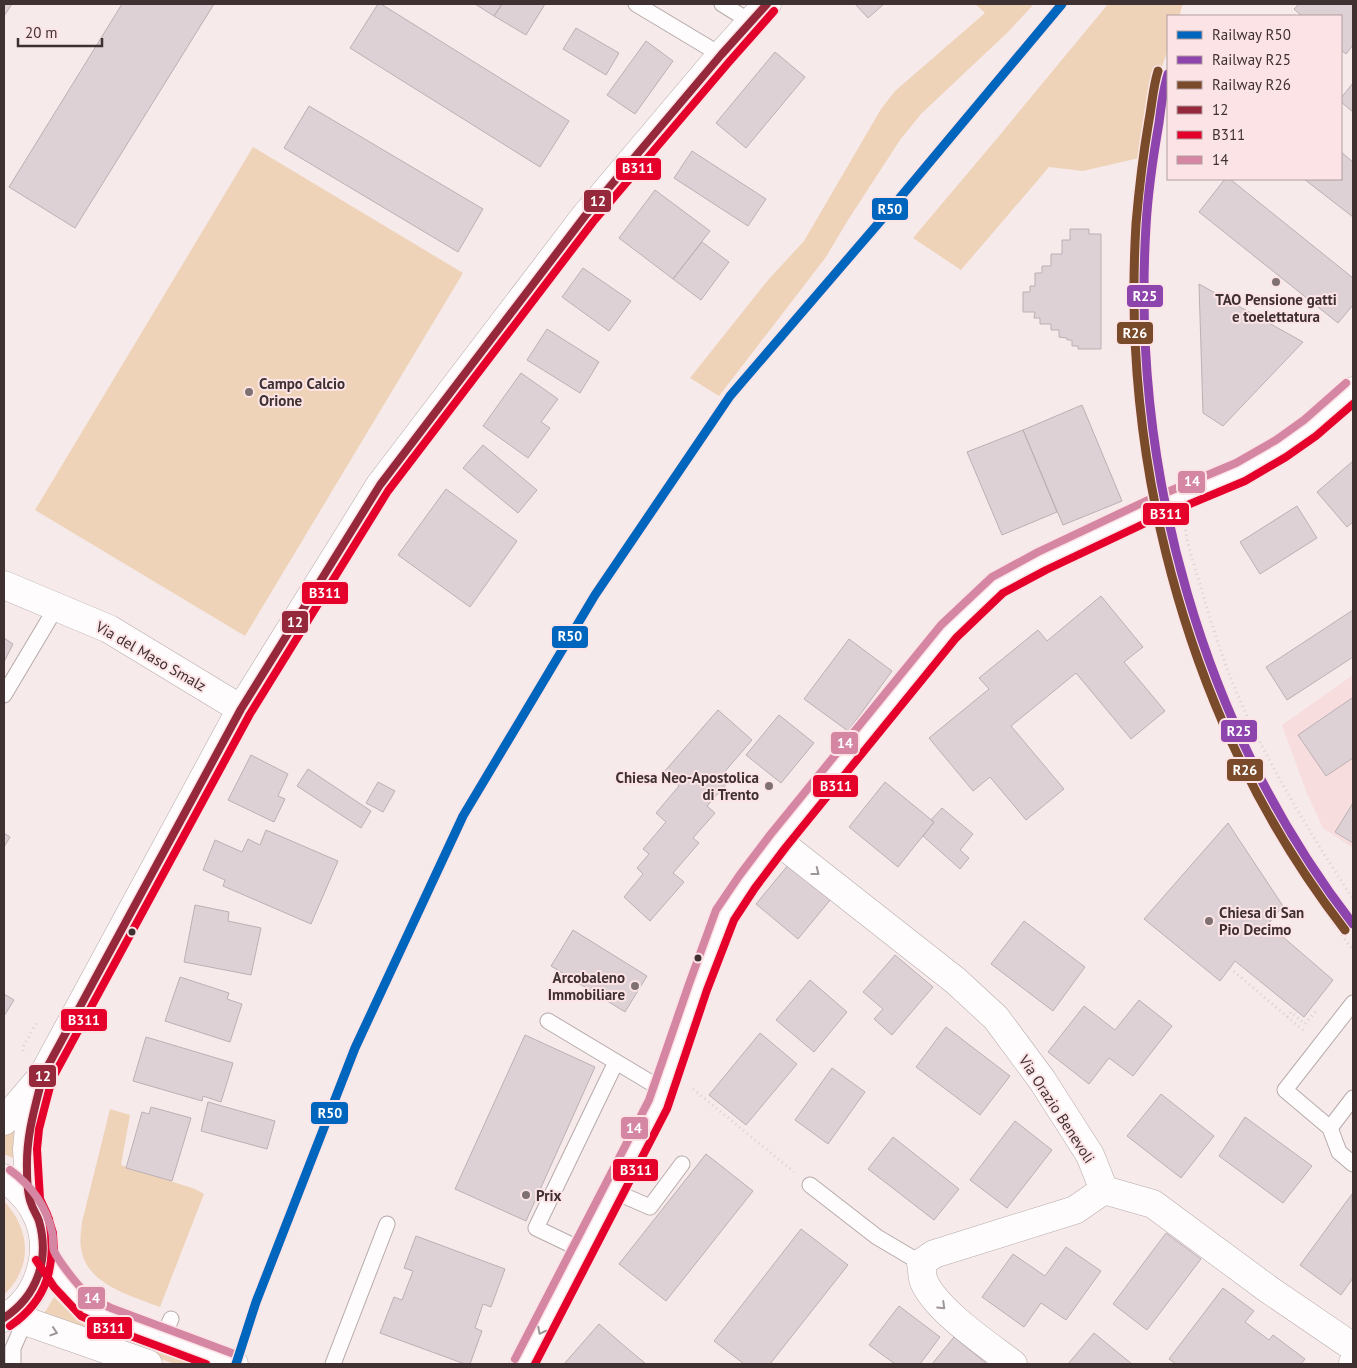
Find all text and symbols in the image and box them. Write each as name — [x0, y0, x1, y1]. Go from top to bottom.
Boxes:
scale bar — [18, 15, 101, 47]
legend — [1167, 15, 1342, 180]
text: 20 m — [25, 23, 58, 42]
text: Railway R50 — [1212, 25, 1291, 44]
text: Railway R25 — [1212, 50, 1291, 69]
text: Railway R26 — [1212, 75, 1291, 94]
text: 12 — [1212, 100, 1228, 119]
text: B311 — [1212, 125, 1245, 144]
text: 14 — [1212, 150, 1228, 169]
line badge: B311 — [615, 157, 662, 181]
text: B311 — [622, 159, 654, 177]
line badge: 12 — [583, 189, 612, 213]
text: 12 — [590, 192, 606, 210]
line badge: R50 — [871, 197, 909, 221]
text: R50 — [878, 200, 902, 218]
marker: TAO Pensione gatti e toelettatura — [1270, 276, 1282, 288]
line badge: R25 — [1126, 284, 1164, 308]
text: R25 — [1133, 287, 1157, 305]
place label: TAO Pensione gatti e toelettatura — [1215, 290, 1337, 326]
line badge: R26 — [1116, 321, 1154, 345]
text: R26 — [1123, 324, 1147, 342]
place label: Campo Calcio Orione — [259, 374, 345, 410]
marker: Campo Calcio Orione — [243, 386, 255, 398]
line badge: 14 — [1177, 470, 1206, 494]
text: 14 — [1184, 472, 1200, 490]
line badge: B311 — [1142, 502, 1190, 526]
text: B311 — [1150, 505, 1182, 523]
line badge: B311 — [301, 581, 349, 605]
text: B311 — [309, 584, 341, 602]
line badge: 12 — [281, 610, 309, 634]
text: 12 — [287, 613, 303, 631]
street label: Via del Maso Smalz — [92, 616, 210, 695]
line badge: R50 — [551, 625, 589, 649]
text: R50 — [558, 627, 582, 645]
line badge: R25 — [1220, 719, 1258, 743]
text: R25 — [1227, 722, 1251, 740]
line badge: 14 — [830, 731, 859, 755]
text: 14 — [837, 734, 853, 752]
line badge: R26 — [1226, 758, 1264, 782]
text: R26 — [1233, 761, 1257, 779]
place label: Chiesa Neo-Apostolica di Trento — [616, 768, 759, 804]
line badge: B311 — [812, 774, 859, 798]
text: B311 — [820, 777, 852, 795]
marker: Chiesa Neo-Apostolica di Trento — [763, 780, 775, 792]
one-way arrow — [810, 866, 819, 874]
place label: Chiesa di San Pio Decimo — [1219, 903, 1304, 939]
marker: Chiesa di San Pio Decimo — [1203, 915, 1215, 927]
unlabelled marker — [127, 927, 137, 937]
unlabelled marker — [693, 953, 703, 963]
place label: Arcobaleno Immobiliare — [548, 968, 625, 1004]
marker: Arcobaleno Immobiliare — [629, 980, 641, 992]
line badge: B311 — [60, 1008, 108, 1032]
text: B311 — [68, 1011, 100, 1029]
street label: Via Orazio Benevoli — [1014, 1051, 1099, 1167]
line badge: 12 — [28, 1064, 57, 1088]
text: 12 — [35, 1067, 51, 1085]
line badge: R50 — [310, 1101, 349, 1125]
text: R50 — [318, 1104, 342, 1122]
line badge: 14 — [620, 1116, 649, 1140]
text: 14 — [626, 1119, 642, 1137]
line badge: B311 — [612, 1158, 659, 1182]
text: B311 — [620, 1161, 652, 1179]
place label: Prix — [536, 1186, 561, 1205]
marker: Prix — [520, 1189, 532, 1201]
line badge: 14 — [77, 1286, 106, 1310]
text: 14 — [84, 1289, 100, 1307]
one-way arrow — [936, 1300, 945, 1309]
line badge: B311 — [86, 1316, 133, 1340]
text: B311 — [93, 1319, 125, 1337]
one-way arrow — [49, 1326, 58, 1336]
one-way arrow — [537, 1326, 547, 1335]

